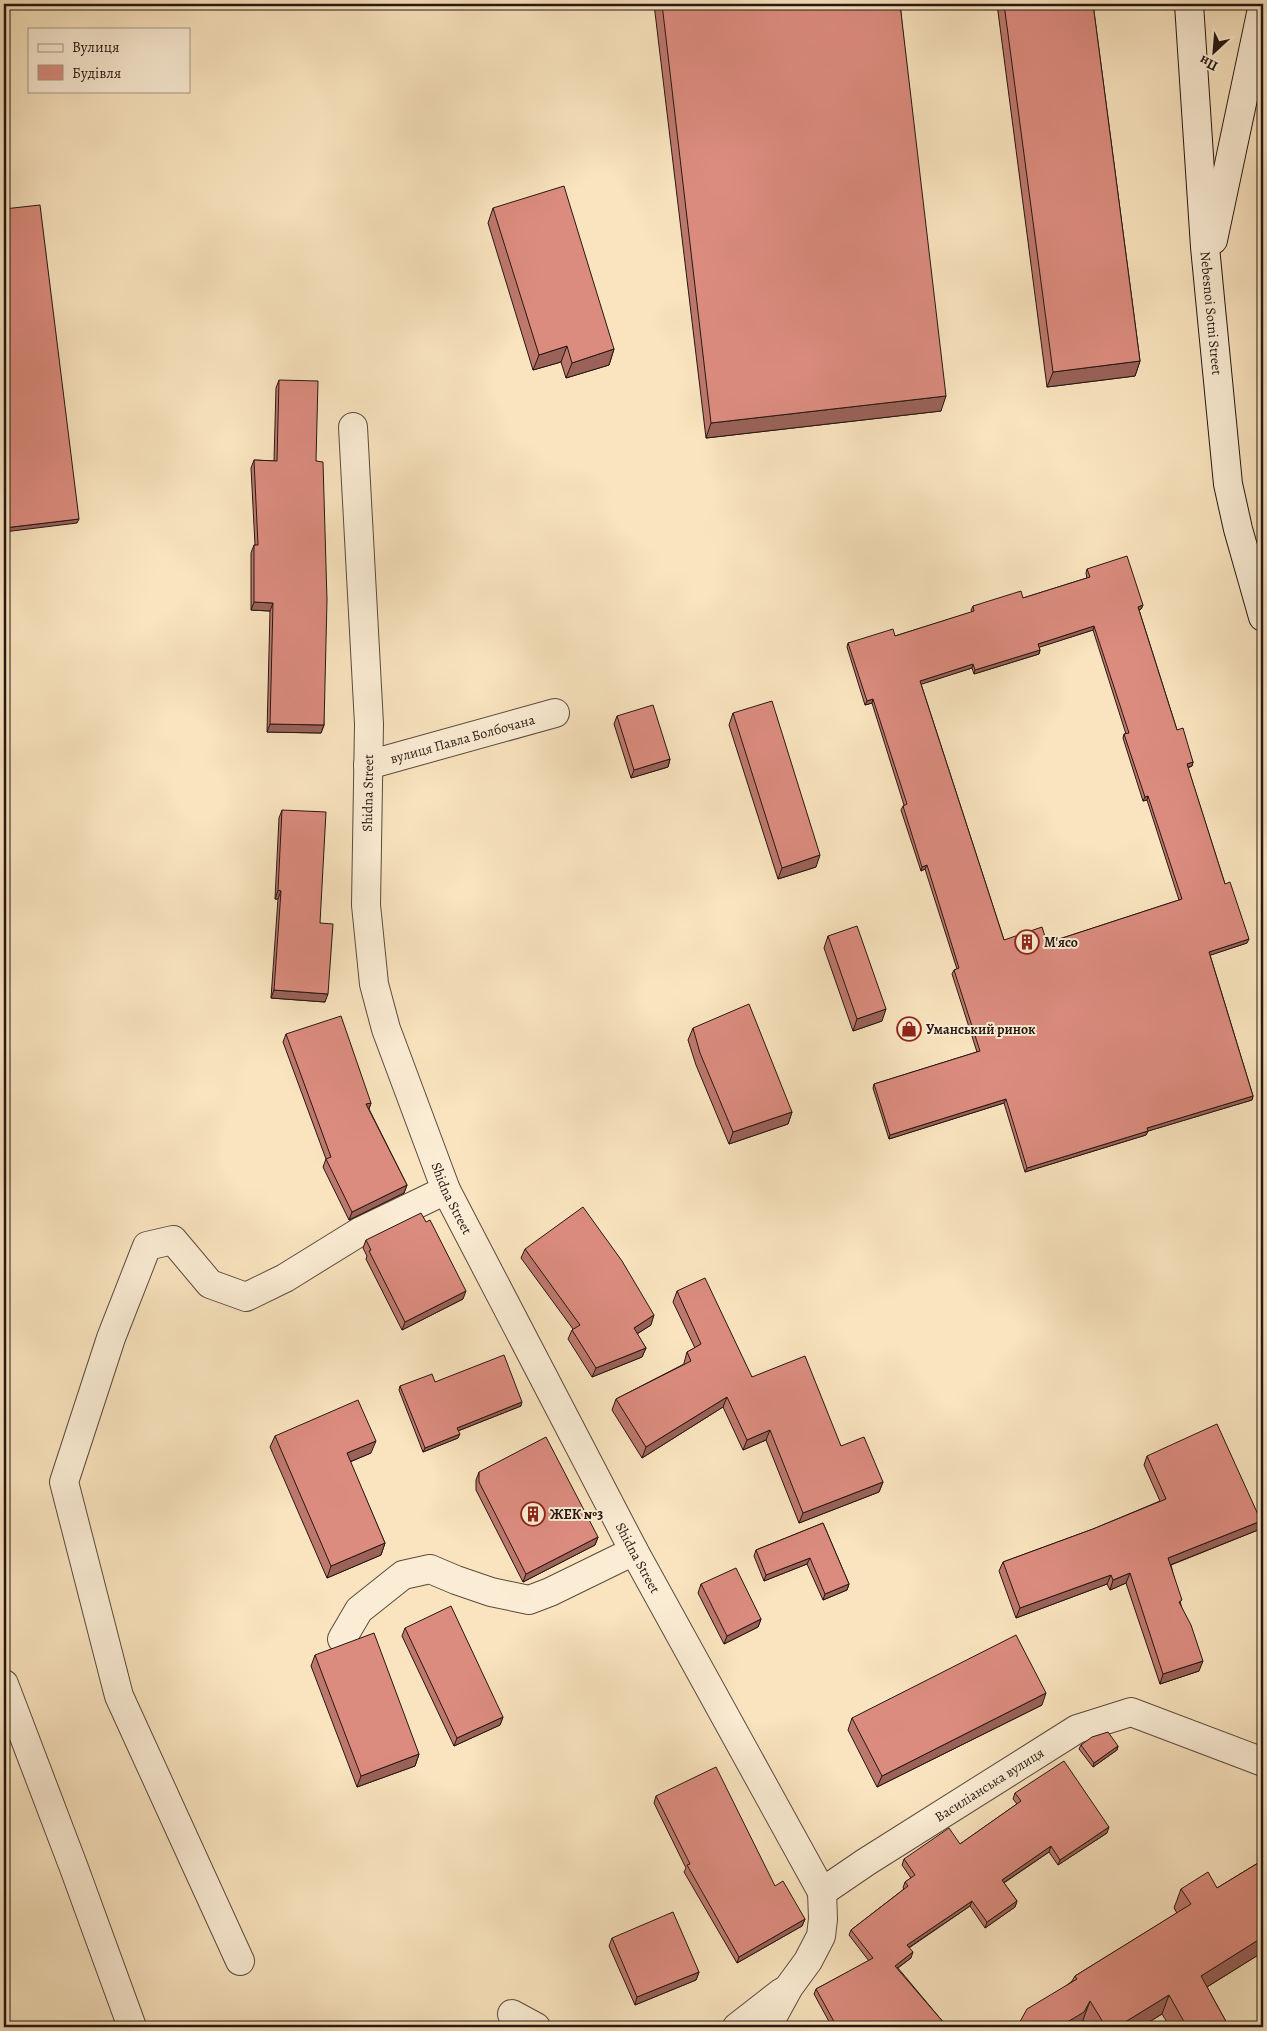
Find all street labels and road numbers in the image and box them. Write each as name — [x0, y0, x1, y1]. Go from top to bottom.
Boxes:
street label: Nebesnoi Sotni Street — [1196, 250, 1227, 376]
street label: вулиця Павла Болбочана — [388, 709, 537, 768]
street label: Shidna Street — [358, 754, 378, 832]
street label: Shidna Street — [427, 1159, 477, 1238]
street label: Shidna Street — [611, 1519, 665, 1597]
street label: Василіанська вулиця — [931, 1743, 1048, 1826]

